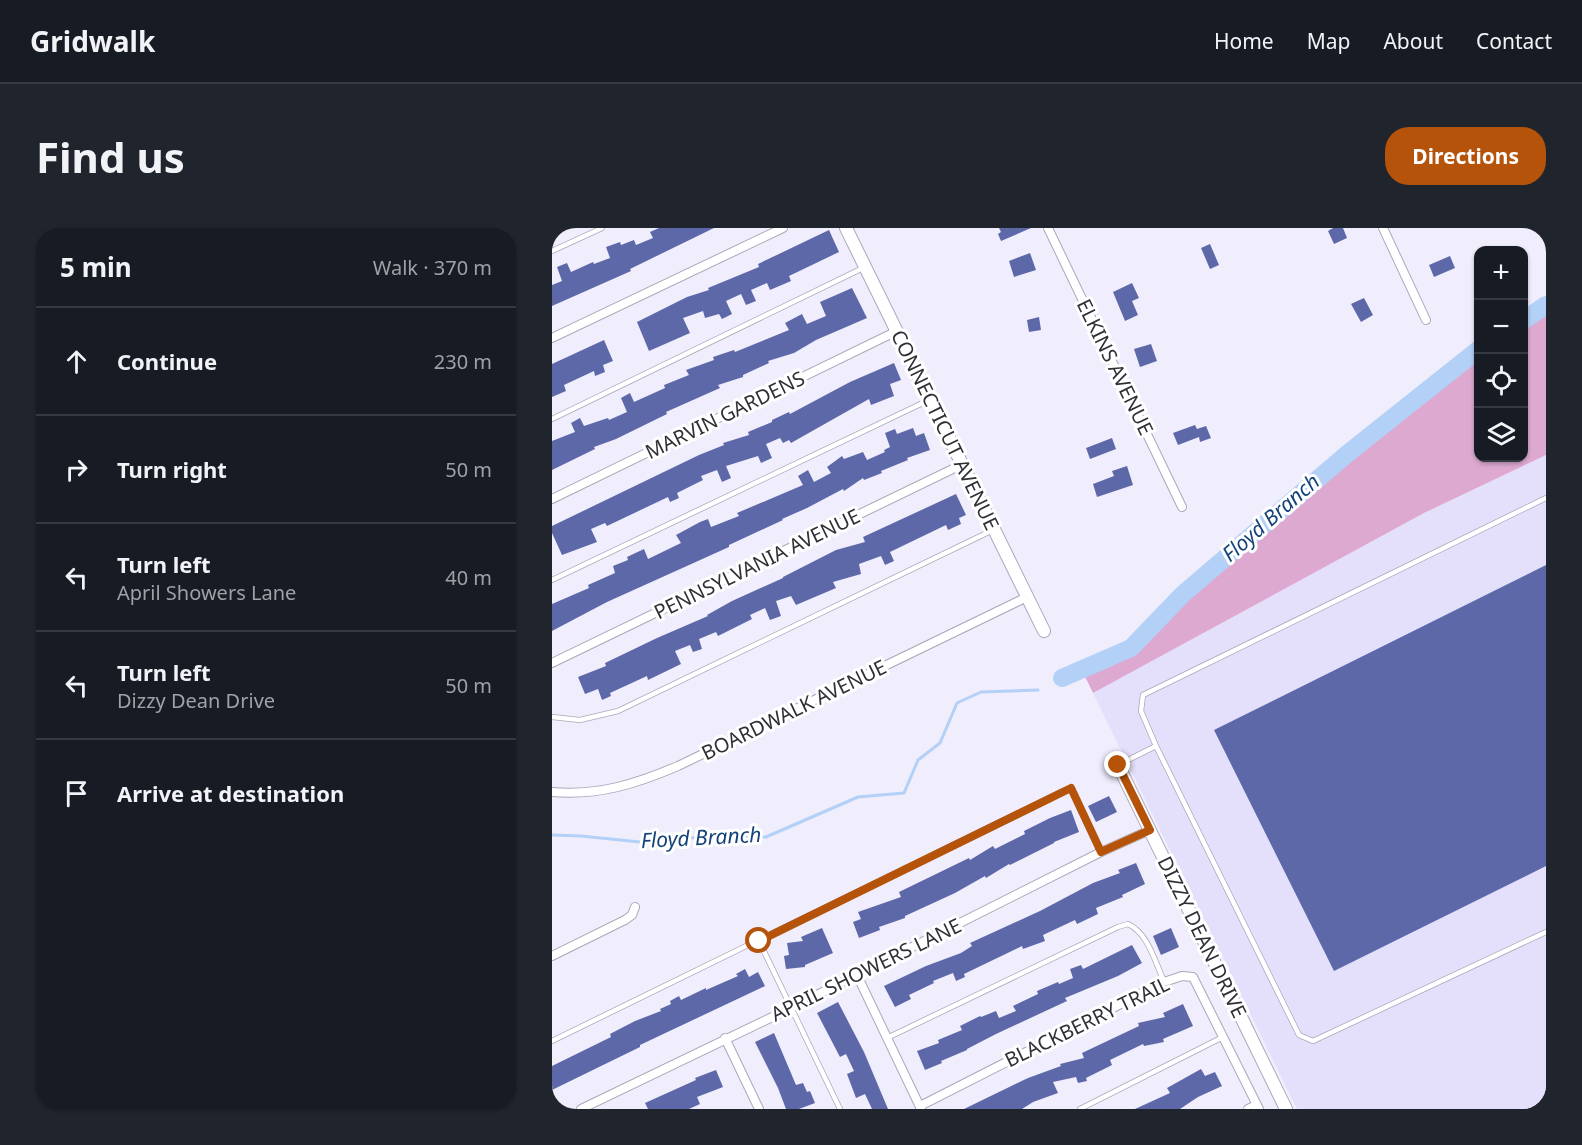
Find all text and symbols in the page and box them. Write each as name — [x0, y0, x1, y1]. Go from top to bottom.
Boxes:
text: Gridwalk — [30, 22, 155, 60]
text: Home — [1214, 27, 1274, 55]
text: Map — [1307, 27, 1350, 55]
text: About — [1383, 27, 1443, 55]
text: Contact — [1476, 27, 1552, 55]
button: Directions — [1385, 127, 1546, 185]
text: Find us — [36, 128, 185, 185]
map controls — [1474, 246, 1528, 462]
button: + — [1474, 246, 1528, 300]
text: 5 min — [60, 249, 132, 285]
text: Walk · 370 m — [373, 254, 492, 281]
street label: ELKINS AVENUE — [1071, 294, 1160, 439]
button: − — [1474, 300, 1528, 354]
street label: CONNECTICUT AVENUE — [885, 325, 1006, 534]
icon: ahead — [60, 345, 93, 378]
text: Continue — [117, 346, 217, 376]
text: 230 m — [434, 348, 492, 375]
button: locate — [1474, 354, 1528, 408]
street label: MARVIN GARDENS — [641, 364, 809, 465]
button: layers — [1474, 408, 1528, 462]
icon: right — [60, 453, 93, 486]
text: Turn right — [117, 454, 227, 484]
text: 50 m — [445, 456, 492, 483]
water label: Floyd Branch — [1216, 467, 1325, 567]
street label: PENNSYLVANIA AVENUE — [649, 502, 864, 625]
text: Turn left — [117, 549, 211, 579]
icon: left — [60, 561, 93, 594]
text: 40 m — [445, 564, 492, 591]
text: April Showers Lane — [117, 579, 296, 606]
street label: BOARDWALK AVENUE — [697, 653, 891, 766]
text: Turn left — [117, 657, 211, 687]
icon: left — [60, 669, 93, 702]
text: 50 m — [445, 672, 492, 699]
text: Dizzy Dean Drive — [117, 687, 275, 714]
route end — [1104, 751, 1130, 777]
icon: arrive — [60, 777, 93, 810]
text: Arrive at destination — [117, 778, 344, 808]
water label: Floyd Branch — [640, 820, 762, 854]
street label: DIZZY DEAN DRIVE — [1152, 851, 1253, 1022]
street label: APRIL SHOWERS LANE — [766, 912, 966, 1027]
route start — [745, 927, 771, 953]
street label: BLACKBERRY TRAIL — [1000, 970, 1174, 1073]

